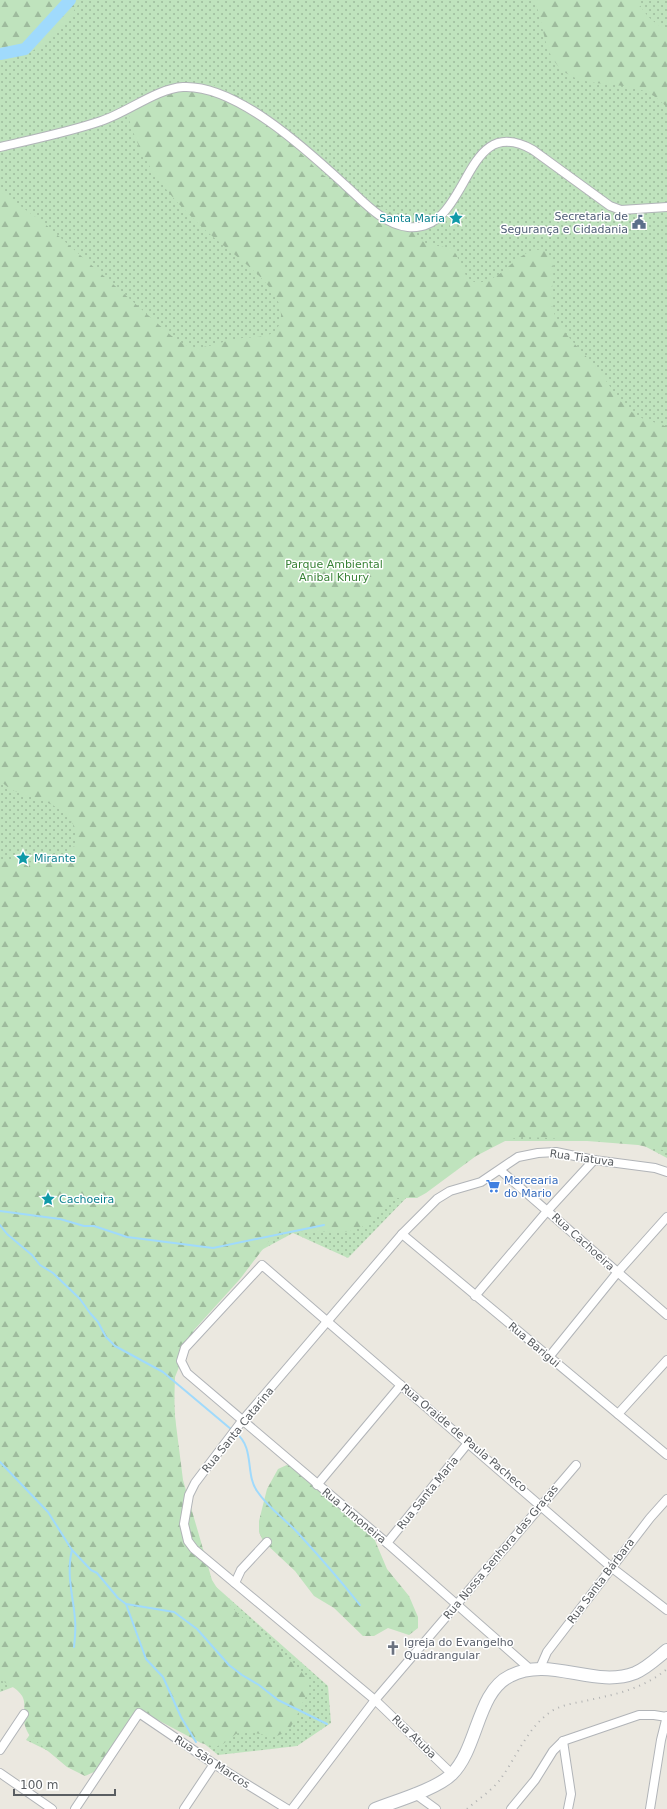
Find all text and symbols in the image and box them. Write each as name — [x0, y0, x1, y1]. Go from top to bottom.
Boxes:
place icon: Santa Maria — [448, 210, 464, 226]
place label: Secretaria de Segurança e Cidadania — [501, 210, 628, 236]
place label: Santa Maria — [379, 212, 445, 225]
public building icon: Secretaria de Segurança e Cidadania — [631, 214, 647, 230]
park label: Parque Ambiental Anibal Khury — [285, 558, 383, 584]
place icon: Mirante — [15, 850, 31, 866]
place label: Mirante — [34, 852, 76, 865]
street label: Rua Tiatuva — [549, 1147, 615, 1169]
place label: Mercearia do Mario — [504, 1174, 558, 1200]
supermarket icon: Mercearia do Mario — [485, 1178, 501, 1194]
place icon: Cachoeira — [40, 1191, 56, 1207]
place label: Cachoeira — [59, 1193, 114, 1206]
street label: Rua Cachoeira — [549, 1211, 617, 1273]
street label: Rua Barigui — [506, 1320, 562, 1370]
street label: Rua Oraide de Paula Pacheco — [398, 1381, 530, 1495]
street label: Rua Santa Catarina — [199, 1385, 277, 1475]
street label: Rua Santa Maria — [395, 1454, 461, 1532]
street label: Rua Nossa Senhora das Graças — [441, 1482, 561, 1622]
street label: Rua Timoneira — [319, 1486, 389, 1546]
street label: Rua Santa Bárbara — [565, 1536, 637, 1626]
place label: Igreja do Evangelho Quadrangular — [404, 1636, 514, 1662]
church icon: Igreja do Evangelho Quadrangular — [385, 1640, 401, 1656]
street label: Rua Atuba — [389, 1713, 439, 1761]
street label: Rua São Marcos — [172, 1733, 252, 1791]
scale bar — [14, 1771, 115, 1797]
text: 100 m — [20, 1778, 58, 1792]

